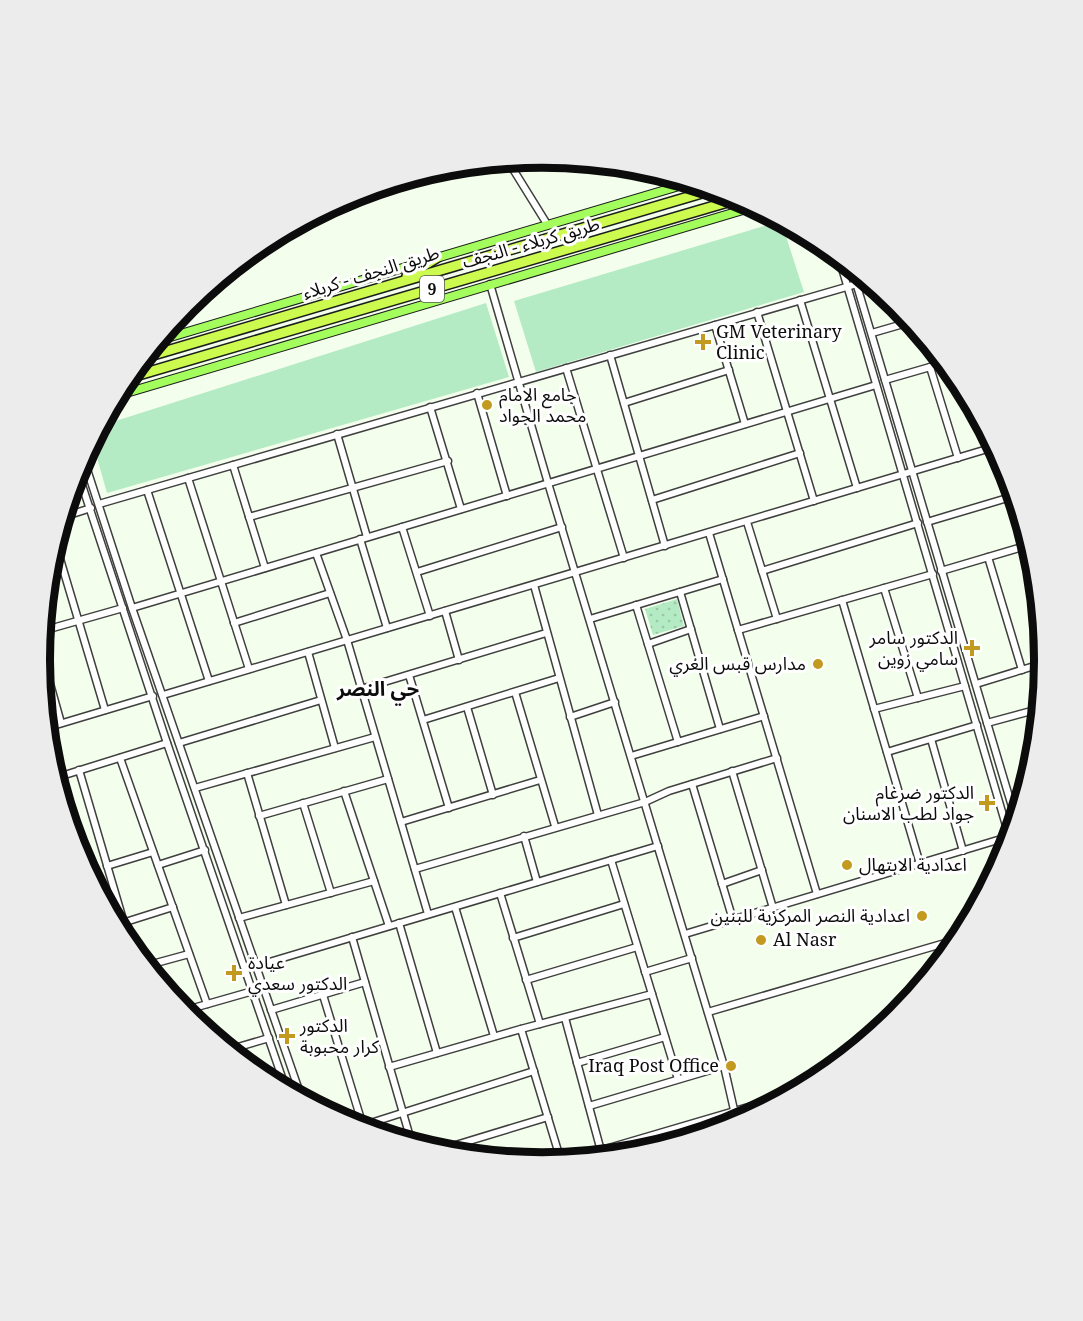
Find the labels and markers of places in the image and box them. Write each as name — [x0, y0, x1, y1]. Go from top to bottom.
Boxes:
place label: GM Veterinary Clinic — [716, 319, 843, 364]
marker: GM Veterinary Clinic — [694, 333, 712, 351]
place label: جامع الامام محمد الجواد — [499, 382, 586, 427]
marker: جامع الامام محمد الجواد — [480, 398, 494, 412]
place label: الدكتور سامر سامي زوين — [869, 625, 958, 672]
marker: الدكتور سامر سامي زوين — [963, 639, 981, 657]
place label: مدارس قبس الغري — [669, 651, 806, 677]
marker: مدارس قبس الغري — [811, 657, 825, 671]
place label: الدكتور ضرغام جواد لطب الاسنان — [843, 780, 974, 825]
marker: الدكتور ضرغام جواد لطب الاسنان — [978, 794, 996, 812]
place label: اعدادية الابتهال — [859, 852, 967, 876]
marker: اعدادية الابتهال — [840, 858, 854, 872]
place label: اعدادية النصر المركزية للبنين — [711, 903, 910, 927]
marker: اعدادية النصر المركزية للبنين — [915, 909, 929, 923]
place label: Al Nasr — [773, 927, 837, 951]
marker: Al Nasr — [754, 933, 768, 947]
place label: عيادة الدكتور سعدي — [248, 950, 347, 997]
marker: عيادة الدكتور سعدي — [225, 964, 243, 982]
place label: الدكتور كرار محبوبة — [299, 1013, 379, 1058]
marker: الدكتور كرار محبوبة — [278, 1027, 296, 1045]
place label: Iraq Post Office — [588, 1053, 719, 1077]
marker: Iraq Post Office — [724, 1059, 738, 1073]

